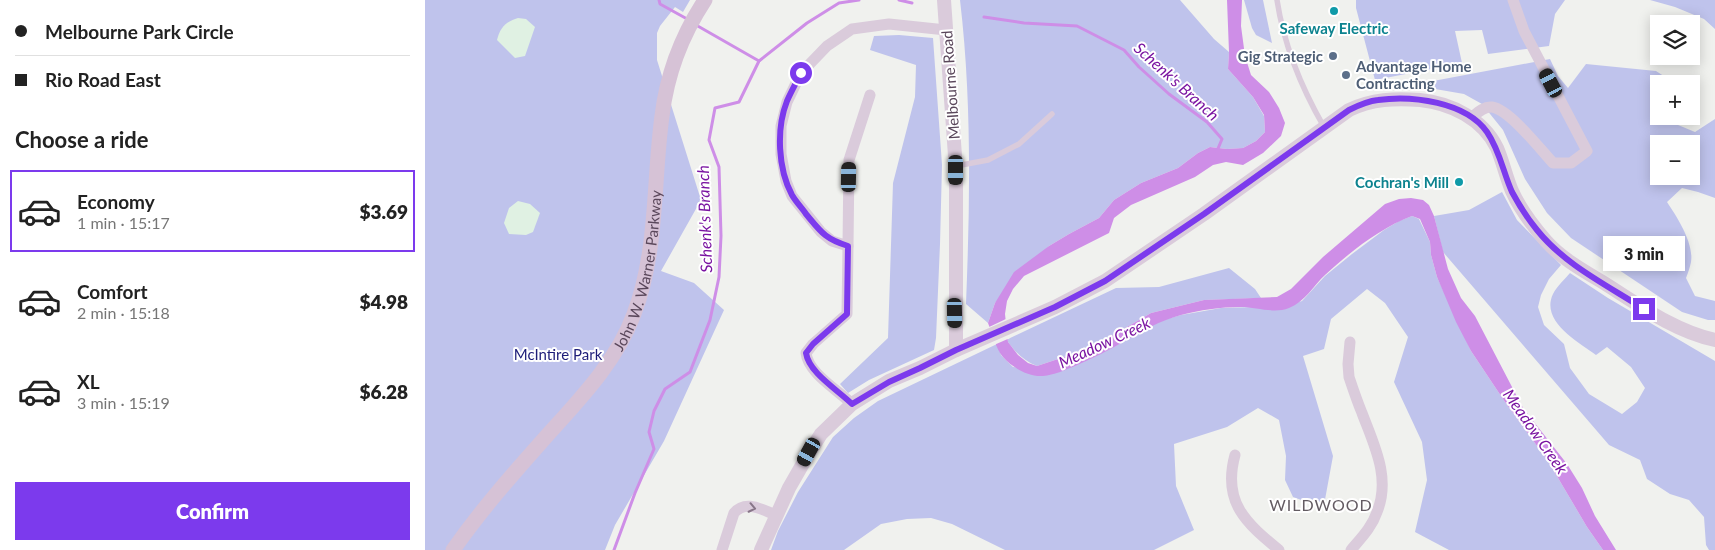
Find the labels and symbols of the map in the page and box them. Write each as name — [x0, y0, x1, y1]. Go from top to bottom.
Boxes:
marker: Safeway Electric — [1328, 5, 1340, 17]
place label: Safeway Electric — [1280, 19, 1388, 37]
street label: Melbourne Road — [937, 30, 963, 140]
water label: Schenk's Branch — [1131, 38, 1223, 124]
place label: Gig Strategic — [1238, 47, 1323, 65]
marker: Gig Strategic — [1327, 50, 1339, 62]
place label: Advantage Home Contracting — [1355, 57, 1472, 92]
route start — [790, 62, 812, 84]
car — [1537, 66, 1564, 100]
marker: Advantage Home Contracting — [1340, 69, 1352, 81]
car — [948, 155, 963, 185]
car — [841, 162, 856, 192]
water label: Schenk's Branch — [693, 165, 715, 273]
place label: Cochran's Mill — [1355, 173, 1449, 191]
marker: Cochran's Mill — [1453, 176, 1465, 188]
street label: John W. Warner Parkway — [609, 189, 665, 354]
callout: 3 min — [1603, 236, 1685, 272]
car — [947, 298, 962, 328]
route end — [1633, 298, 1655, 320]
water label: Meadow Creek — [1055, 312, 1153, 372]
park label: McIntire Park — [514, 345, 603, 363]
water label: Meadow Creek — [1500, 385, 1572, 477]
car — [795, 435, 822, 469]
district label: WILDWOOD — [1269, 495, 1373, 514]
one-way arrow — [748, 502, 757, 513]

